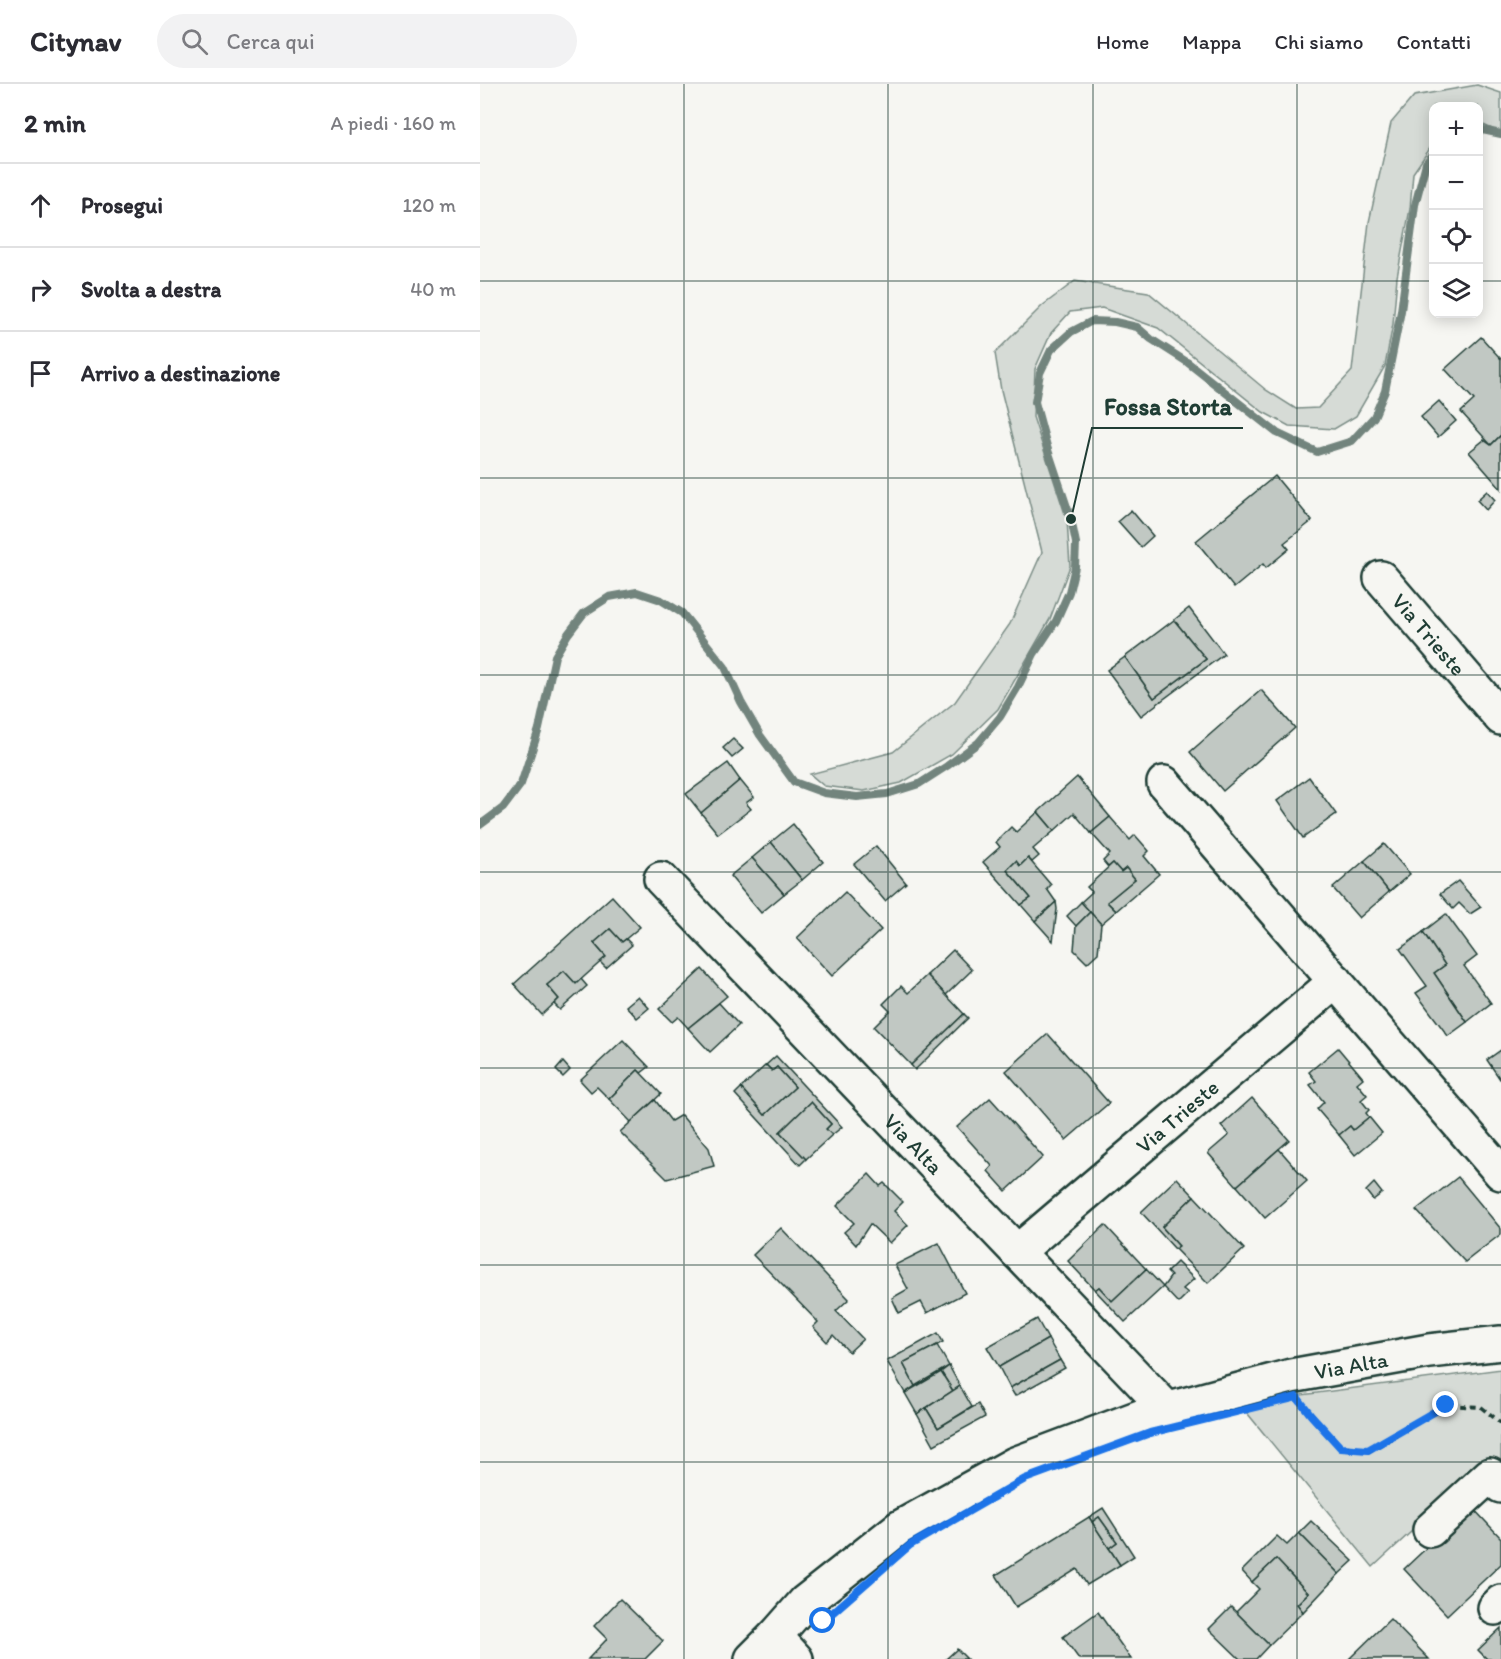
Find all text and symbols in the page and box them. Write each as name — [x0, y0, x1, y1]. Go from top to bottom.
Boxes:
search box — [157, 14, 577, 68]
text: Citynav — [30, 24, 121, 58]
icon: search — [178, 25, 211, 58]
text: Cerca qui — [226, 28, 315, 55]
text: Home — [1096, 29, 1149, 54]
text: Mappa — [1182, 29, 1241, 54]
text: Chi siamo — [1274, 29, 1363, 54]
text: Contatti — [1396, 29, 1471, 54]
map controls — [1429, 102, 1483, 318]
button: + — [1429, 102, 1483, 156]
text: 2 min — [24, 107, 86, 139]
text: A piedi · 160 m — [330, 111, 456, 135]
button: − — [1429, 156, 1483, 210]
icon: ahead — [24, 189, 57, 222]
text: Prosegui — [81, 192, 163, 219]
text: 120 m — [403, 193, 456, 217]
button: locate — [1429, 210, 1483, 264]
button: layers — [1429, 264, 1483, 318]
icon: right — [24, 273, 57, 306]
text: Svolta a destra — [81, 276, 221, 303]
text: 40 m — [410, 277, 456, 301]
icon: arrive — [24, 357, 57, 390]
text: Arrivo a destinazione — [81, 360, 280, 387]
callout: Fossa Storta — [1092, 386, 1243, 428]
text: Fossa Storta — [1104, 392, 1233, 421]
street label: Via Trieste — [1386, 587, 1472, 681]
street label: Via Trieste — [1130, 1073, 1224, 1159]
street label: Via Alta — [878, 1107, 950, 1180]
street label: Via Alta — [1312, 1345, 1391, 1385]
route end — [1432, 1391, 1458, 1417]
route start — [809, 1607, 835, 1633]

